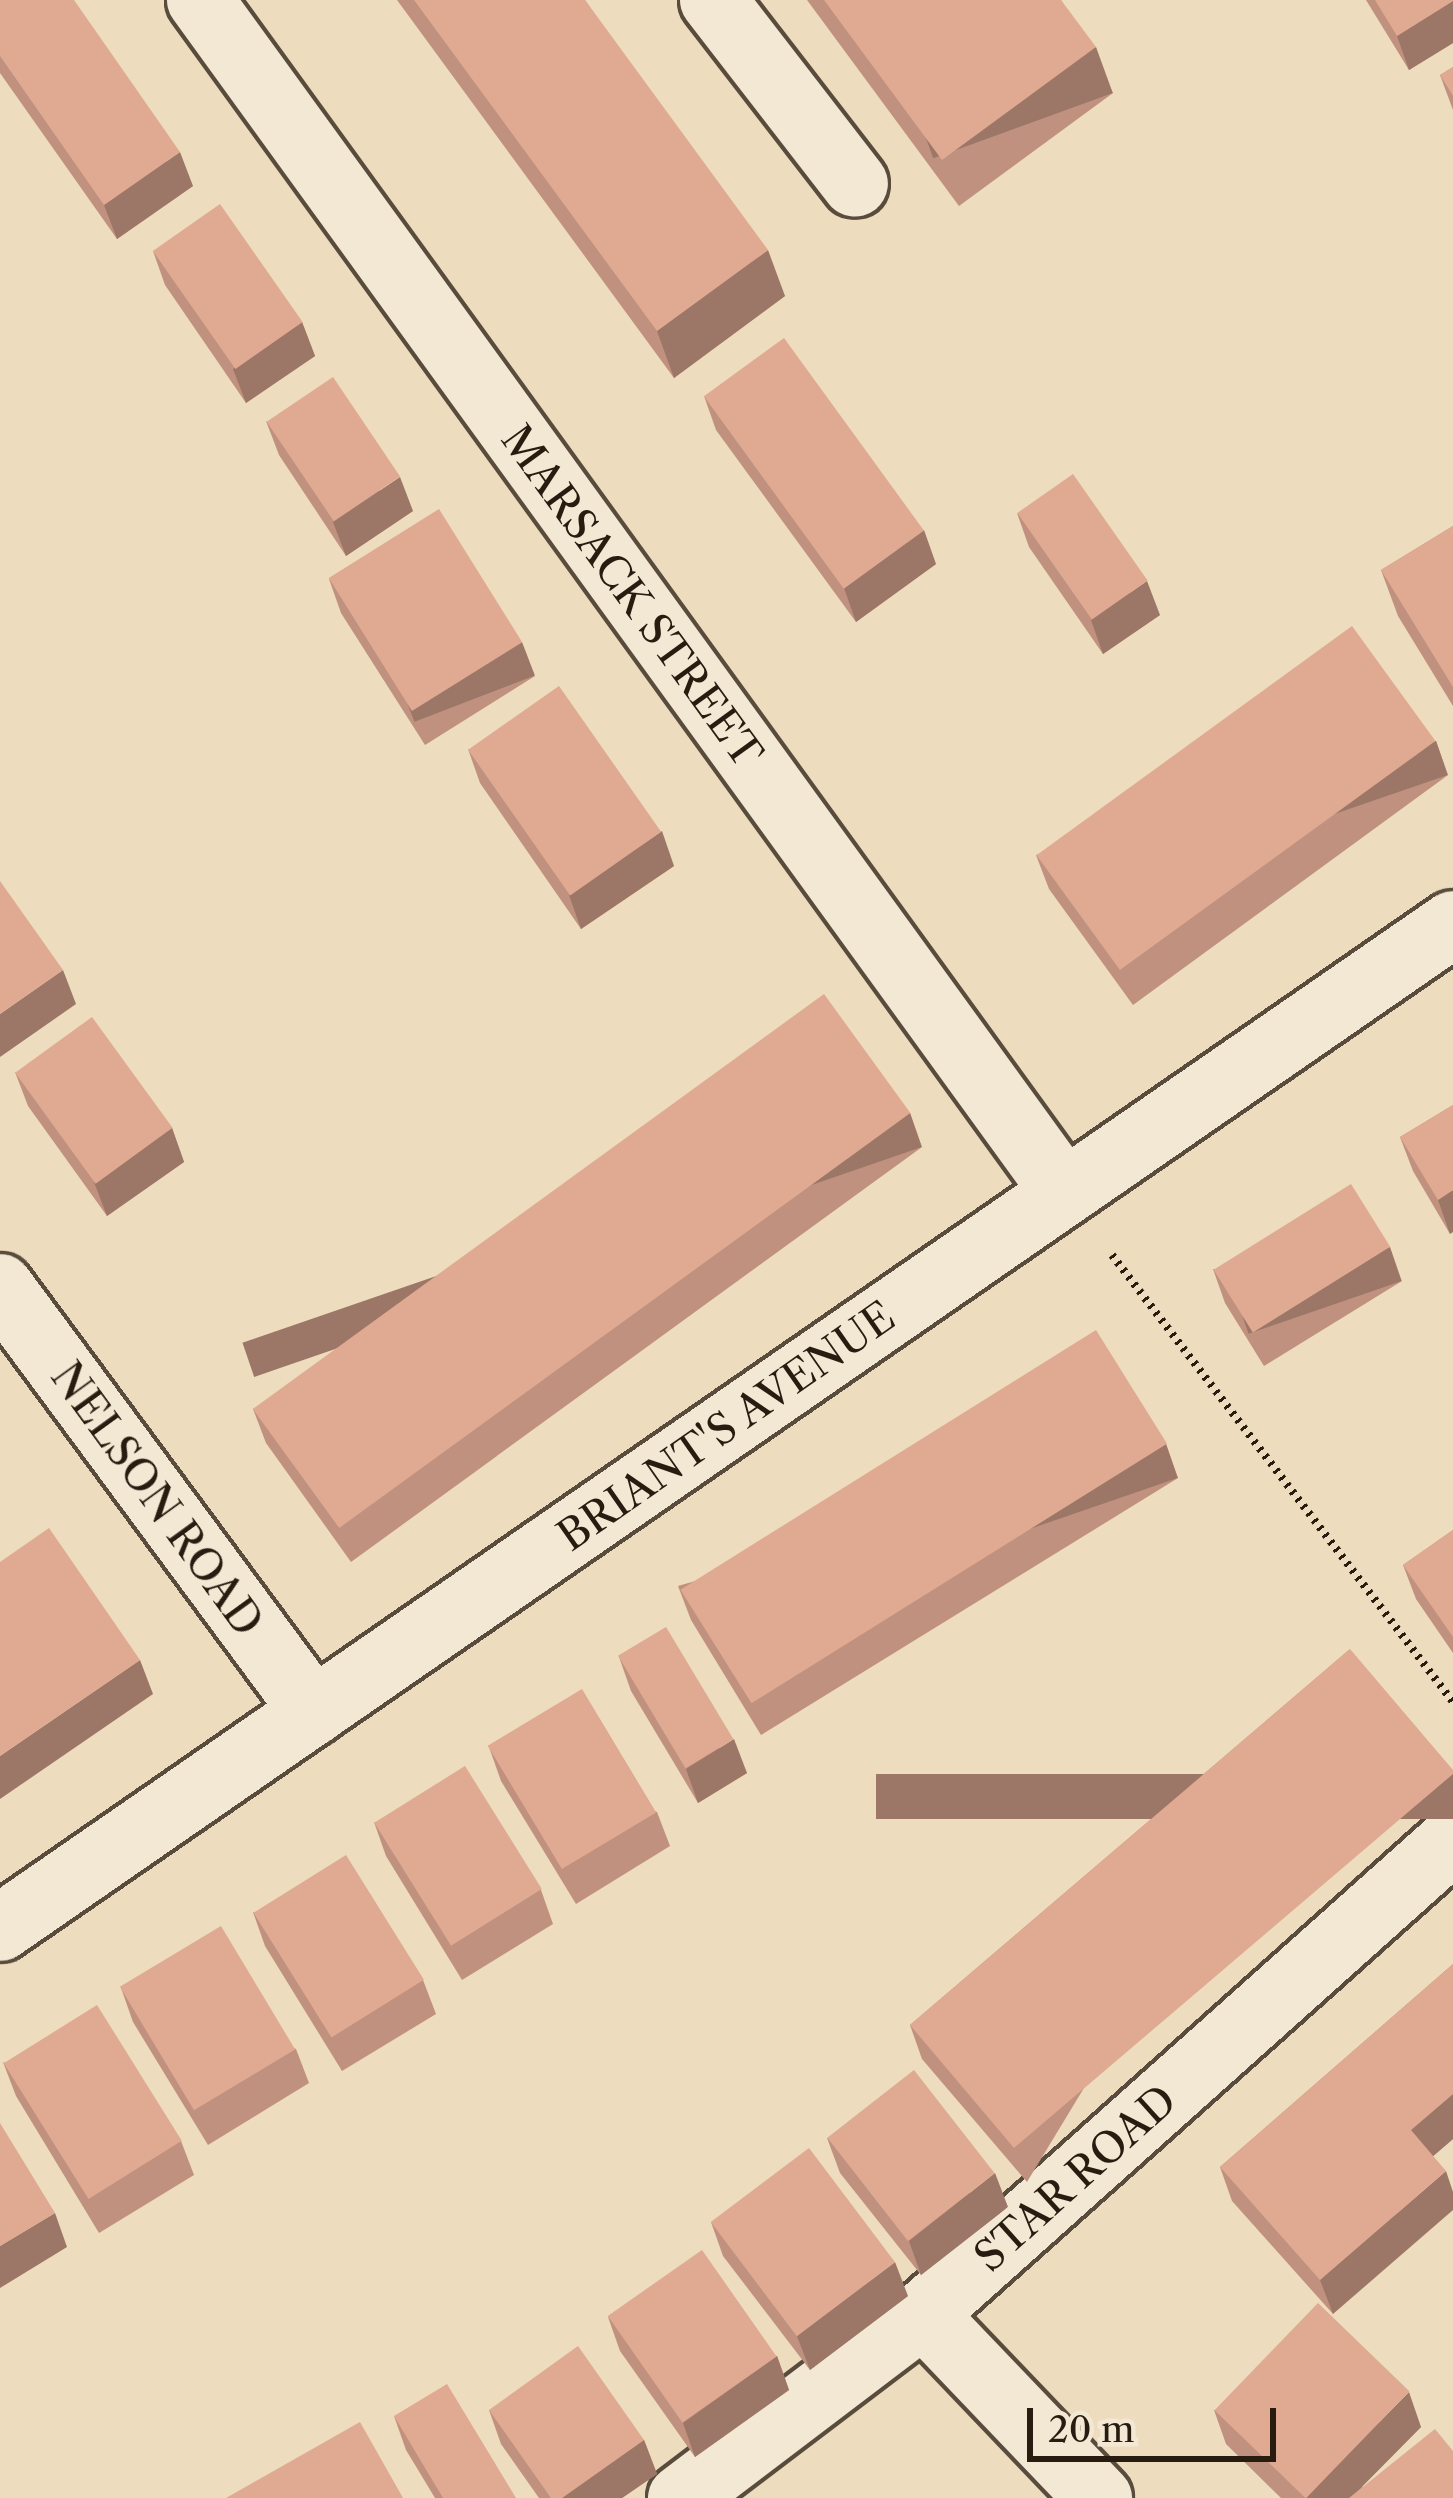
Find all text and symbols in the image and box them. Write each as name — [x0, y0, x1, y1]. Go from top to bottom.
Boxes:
street label: MARSACK STREET — [491, 415, 773, 777]
street label: BRIANT'S AVENUE — [547, 1290, 905, 1562]
street label: NELSON ROAD — [41, 1352, 273, 1646]
street label: STAR ROAD — [963, 2074, 1187, 2282]
scale bar — [1033, 2384, 1282, 2458]
text: 20 m — [1048, 2407, 1135, 2451]

